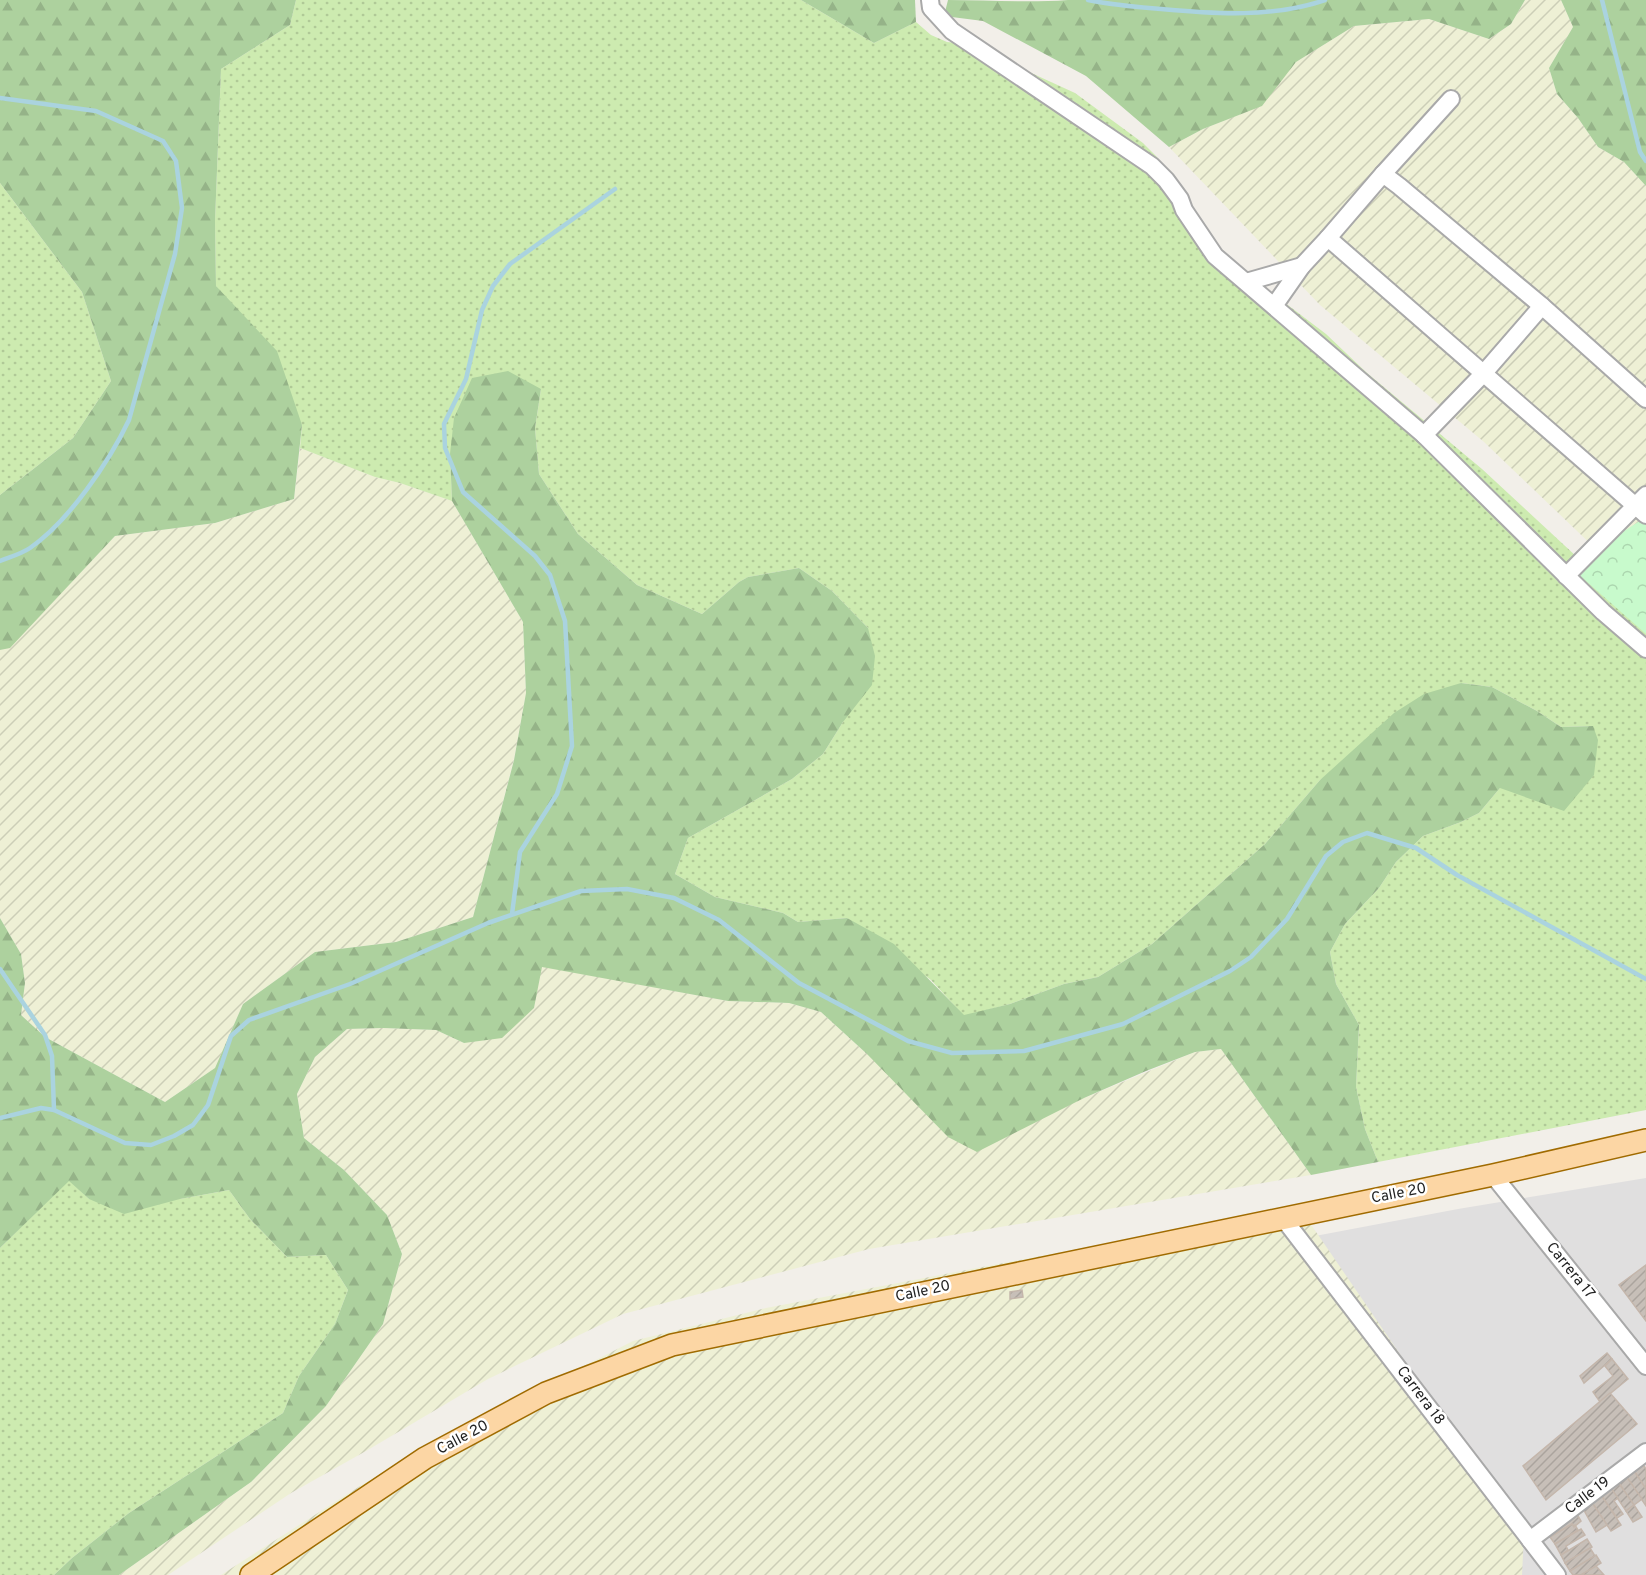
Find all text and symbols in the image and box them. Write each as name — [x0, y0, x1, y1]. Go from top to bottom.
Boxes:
street label: Calle 20 — [1370, 1179, 1428, 1209]
street label: Carrera 17 — [1541, 1239, 1599, 1303]
street label: Calle 20 — [894, 1277, 952, 1307]
street label: Carrera 18 — [1392, 1363, 1448, 1429]
street label: Calle 20 — [434, 1416, 492, 1460]
street label: Calle 19 — [1562, 1473, 1614, 1519]

